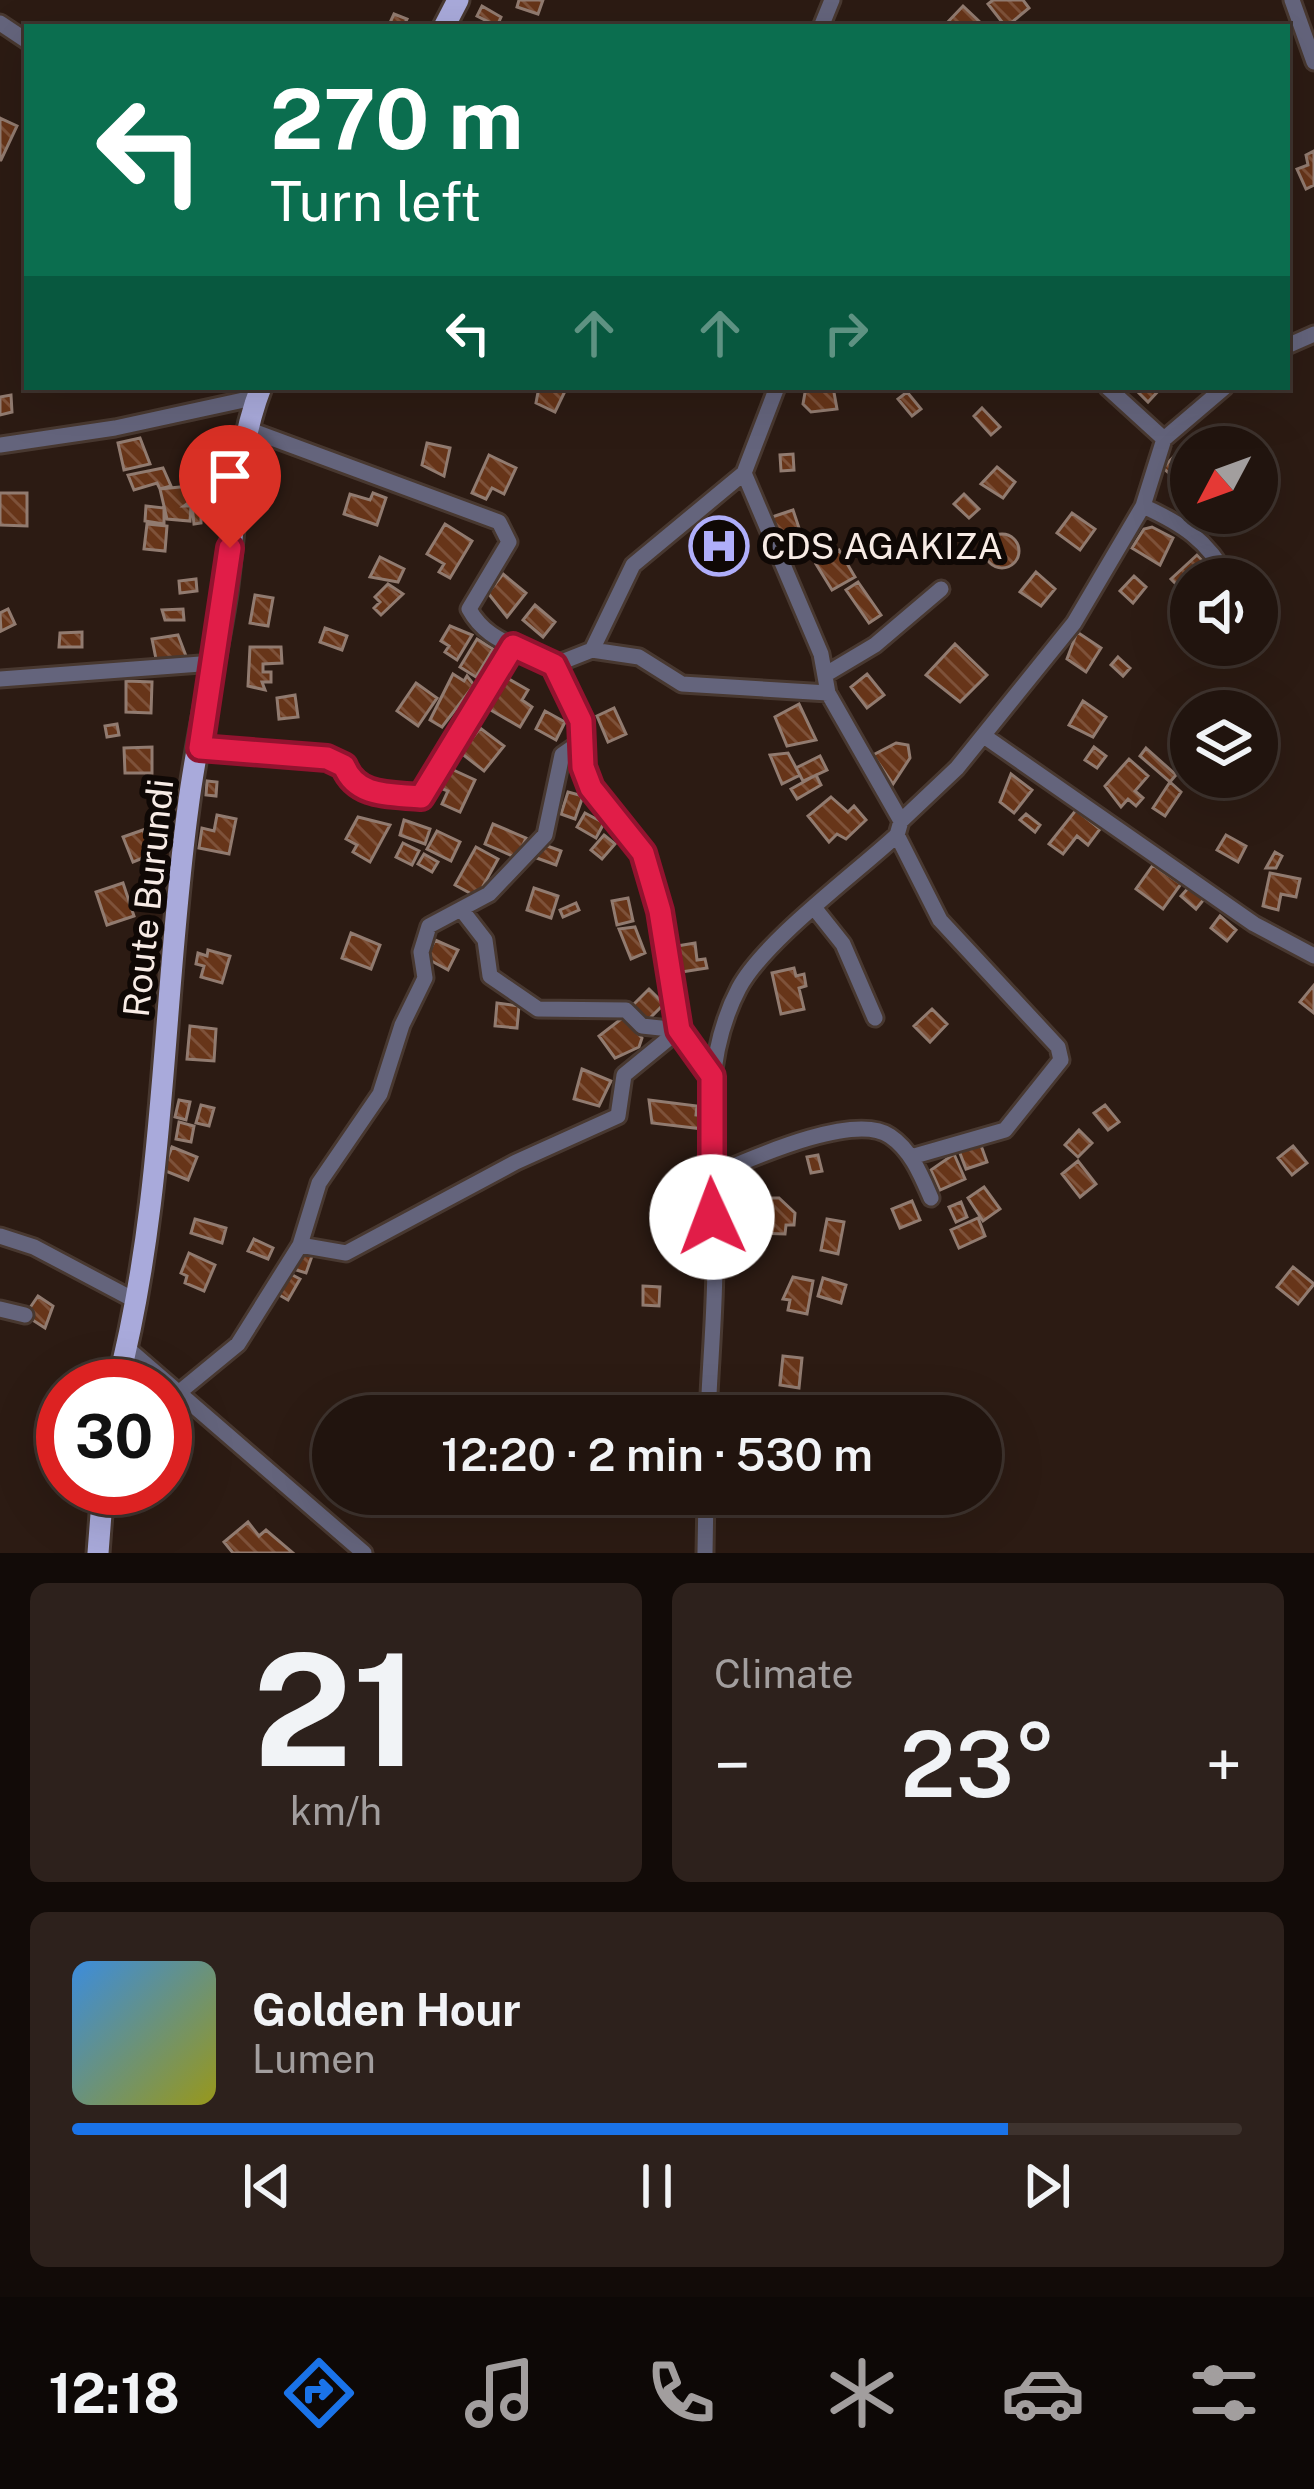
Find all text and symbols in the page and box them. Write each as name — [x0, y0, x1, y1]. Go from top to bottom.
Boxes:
text: 270 m — [270, 69, 523, 168]
icon: left — [72, 72, 228, 228]
text: Turn left — [270, 170, 481, 233]
icon: left — [435, 300, 501, 366]
icon: ahead — [561, 300, 627, 366]
icon: ahead — [687, 300, 753, 366]
icon: right — [813, 300, 879, 366]
pin — [179, 425, 281, 548]
north arrow — [1170, 426, 1278, 534]
map controls — [1170, 426, 1278, 798]
icon: arrive — [197, 443, 263, 509]
hospital icon: CDS AGAKIZA — [688, 515, 750, 577]
place label: CDS AGAKIZA — [761, 525, 1003, 567]
button: sound — [1170, 558, 1278, 666]
button: layers — [1170, 690, 1278, 798]
street label: Route Burundi — [115, 777, 181, 1019]
position arrow — [649, 1154, 775, 1280]
speed limit sign: 30 — [36, 1359, 192, 1515]
text: 12:20 · 2 min · 530 m — [441, 1428, 873, 1481]
text: 21 — [253, 1618, 419, 1801]
text: Climate — [714, 1651, 854, 1697]
text: 23° — [900, 1711, 1056, 1817]
text: − — [714, 1726, 751, 1804]
text: + — [1205, 1726, 1242, 1804]
text: km/h — [290, 1788, 382, 1834]
text: Golden Hour — [252, 1983, 521, 2036]
text: Lumen — [252, 2036, 376, 2082]
icon: previous — [234, 2153, 300, 2219]
icon: pause — [624, 2153, 690, 2219]
icon: next — [1014, 2153, 1080, 2219]
icon: directions — [277, 2351, 361, 2435]
icon: music — [458, 2351, 542, 2435]
icon: phone — [639, 2351, 723, 2435]
icon: climate — [820, 2351, 904, 2435]
icon: car — [1001, 2351, 1085, 2435]
icon: filters — [1182, 2351, 1266, 2435]
text: 12:18 — [48, 2362, 180, 2425]

